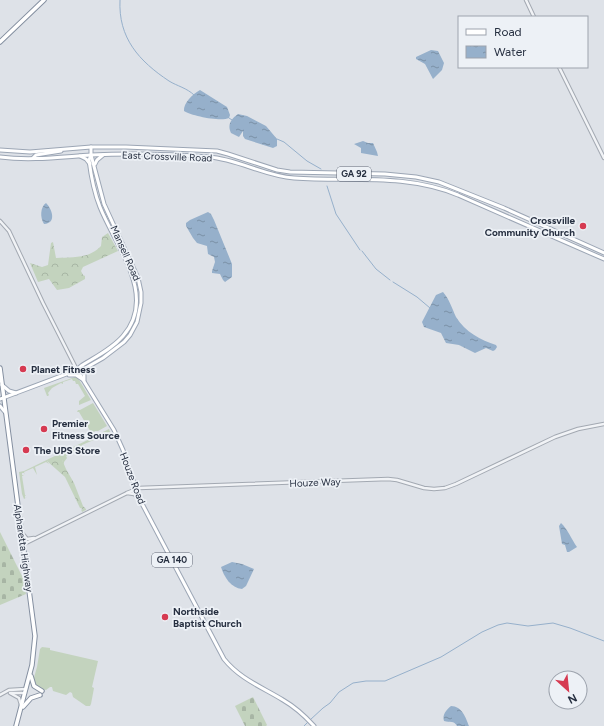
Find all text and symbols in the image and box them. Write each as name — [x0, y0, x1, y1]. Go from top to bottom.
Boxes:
legend — [458, 16, 588, 68]
text: Road — [494, 25, 522, 39]
text: Water — [494, 45, 526, 59]
street label: East Crossville Road — [122, 148, 213, 165]
road number: GA 92 — [337, 167, 371, 181]
place label: Crossville Community Church — [485, 214, 575, 239]
marker: Crossville Community Church — [578, 221, 588, 231]
street label: Mansell Road — [108, 224, 144, 283]
place label: Planet Fitness — [31, 363, 95, 376]
marker: Planet Fitness — [18, 364, 28, 374]
place label: Premier Fitness Source — [52, 417, 120, 442]
marker: Premier Fitness Source — [39, 424, 49, 434]
place label: The UPS Store — [34, 444, 101, 457]
marker: The UPS Store — [21, 445, 31, 455]
street label: Houze Road — [117, 450, 148, 506]
street label: Houze Way — [289, 475, 342, 490]
street label: Alpharetta Highway — [11, 503, 36, 594]
road number: GA 140 — [152, 553, 192, 567]
place label: Northside Baptist Church — [173, 605, 242, 630]
marker: Northside Baptist Church — [160, 612, 170, 622]
north arrow — [548, 670, 588, 710]
text: N — [566, 691, 579, 706]

